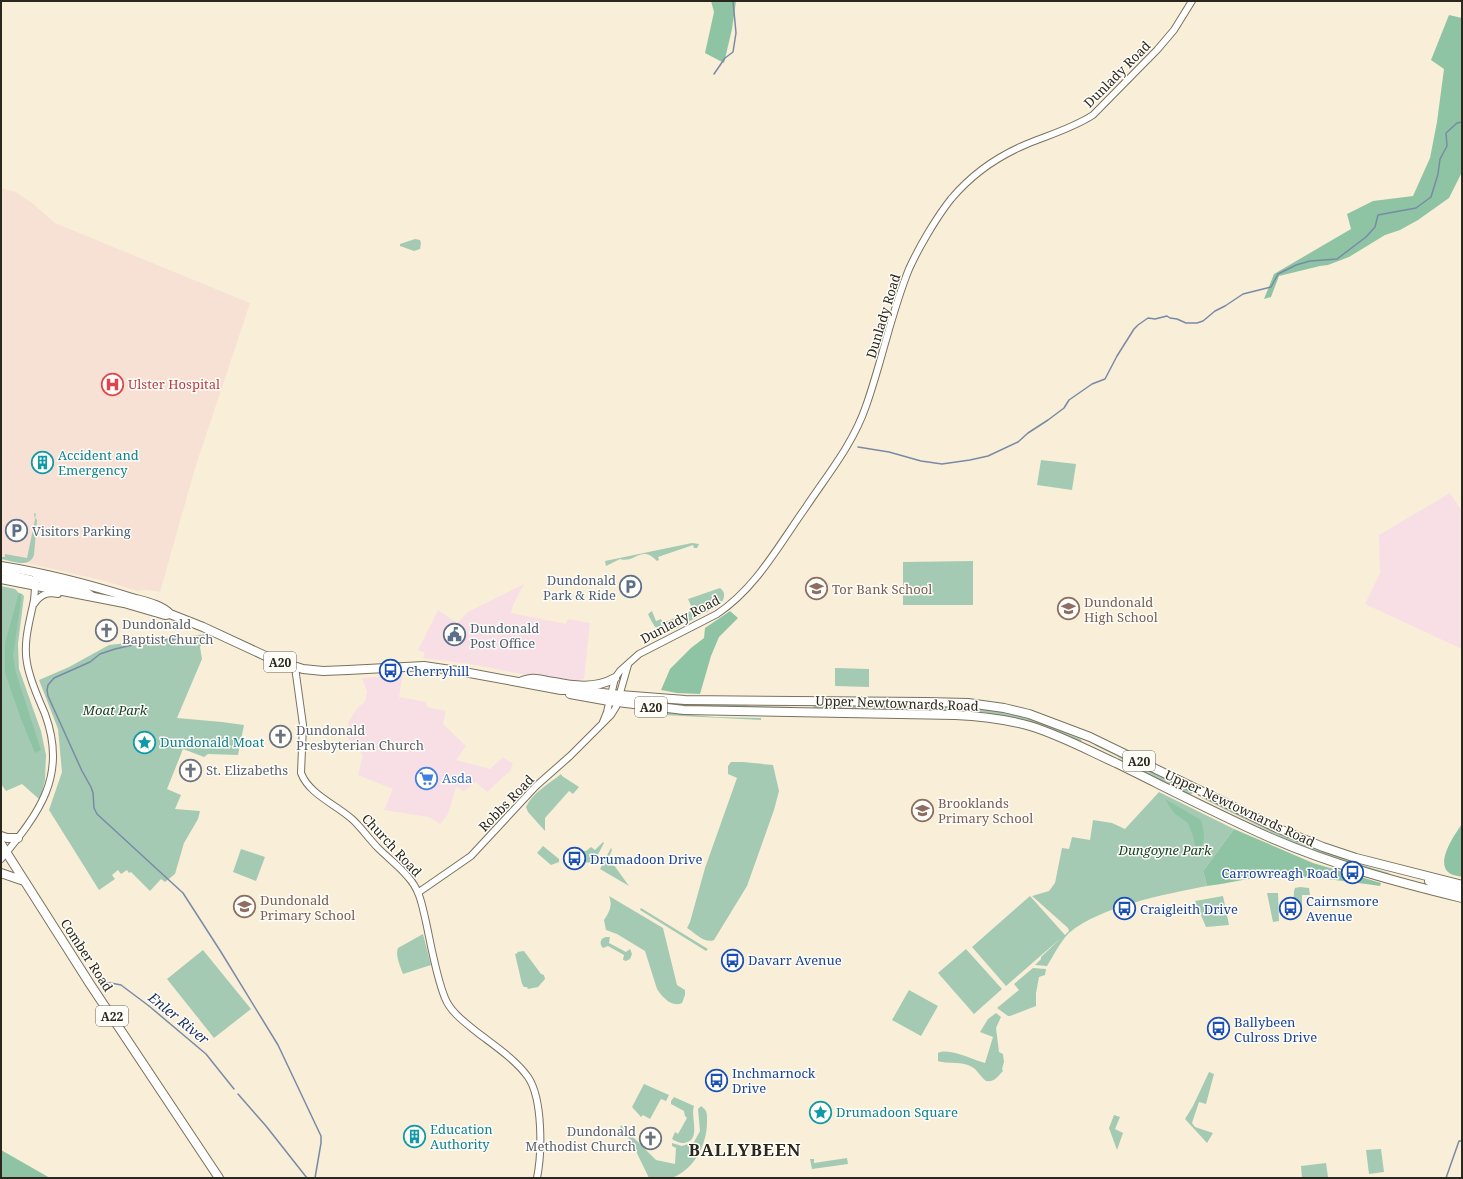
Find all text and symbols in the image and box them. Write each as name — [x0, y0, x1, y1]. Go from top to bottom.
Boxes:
street label: Dunlady Road — [1080, 37, 1154, 111]
street label: Dunlady Road — [862, 272, 904, 360]
hospital icon: Ulster Hospital — [99, 371, 125, 397]
place label: Ulster Hospital — [128, 375, 220, 393]
place label: Accident and Emergency — [58, 446, 139, 479]
building icon: Accident and Emergency — [29, 449, 55, 475]
parking icon: Visitors Parking — [4, 518, 30, 544]
place label: Visitors Parking — [32, 522, 131, 540]
place label: Dundonald Park & Ride — [543, 571, 616, 604]
parking icon: Dundonald Park & Ride — [618, 574, 644, 600]
school or university icon: Tor Bank School — [804, 576, 830, 602]
place label: Tor Bank School — [832, 580, 932, 598]
street label: Dunlady Road — [637, 591, 723, 647]
place label: Dundonald High School — [1084, 593, 1158, 626]
school or university icon: Dundonald High School — [1055, 596, 1081, 622]
place label: Dundonald Baptist Church — [122, 615, 214, 648]
church icon: Dundonald Baptist Church — [94, 618, 120, 644]
place label: Dundonald Post Office — [470, 619, 539, 652]
public building icon: Dundonald Post Office — [441, 622, 467, 648]
road number: A20 — [264, 652, 296, 672]
bus stop icon: Cherryhill — [377, 658, 403, 684]
place label: Cherryhill — [406, 662, 469, 680]
street label: Upper Newtownards Road — [815, 691, 979, 715]
road number: A20 — [635, 697, 667, 717]
park label: Moat Park — [82, 701, 148, 719]
place label: Dundonald Presbyterian Church — [296, 721, 424, 754]
church icon: Dundonald Presbyterian Church — [267, 724, 293, 750]
place icon: Dundonald Moat — [131, 729, 157, 755]
place label: Dundonald Moat — [160, 733, 265, 751]
road number: A20 — [1123, 751, 1155, 771]
church icon: St. Elizabeths — [178, 757, 204, 783]
place label: St. Elizabeths — [206, 761, 288, 779]
supermarket icon: Asda — [413, 765, 439, 791]
street label: Upper Newtownards Road — [1162, 765, 1318, 851]
place label: Asda — [442, 769, 472, 787]
street label: Robbs Road — [474, 771, 538, 835]
place label: Brooklands Primary School — [938, 794, 1033, 827]
school or university icon: Brooklands Primary School — [909, 797, 935, 823]
street label: Church Road — [358, 810, 426, 880]
park label: Dungoyne Park — [1118, 841, 1212, 859]
bus stop icon: Drumadoon Drive — [562, 846, 588, 872]
place label: Drumadoon Drive — [590, 850, 702, 868]
bus stop icon: Carrowreagh Road — [1340, 860, 1366, 886]
place label: Carrowreagh Road — [1221, 864, 1338, 882]
place label: Dundonald Primary School — [260, 891, 355, 924]
place label: Cairnsmore Avenue — [1306, 892, 1379, 925]
school or university icon: Dundonald Primary School — [232, 894, 258, 920]
bus stop icon: Cairnsmore Avenue — [1278, 895, 1304, 921]
bus stop icon: Craigleith Drive — [1112, 896, 1138, 922]
place label: Craigleith Drive — [1140, 900, 1238, 918]
street label: Comber Road — [57, 915, 117, 995]
bus stop icon: Davarr Avenue — [720, 947, 746, 973]
place label: Davarr Avenue — [748, 951, 842, 969]
water label: Enler River — [144, 987, 214, 1049]
road number: A22 — [96, 1006, 128, 1026]
place label: Ballybeen Culross Drive — [1234, 1013, 1317, 1046]
bus stop icon: Ballybeen Culross Drive — [1206, 1016, 1232, 1042]
place label: Inchmarnock Drive — [732, 1064, 816, 1097]
bus stop icon: Inchmarnock Drive — [703, 1067, 729, 1093]
place icon: Drumadoon Square — [807, 1099, 833, 1125]
place label: Drumadoon Square — [836, 1103, 958, 1121]
place label: Education Authority — [430, 1120, 493, 1153]
place label: Dundonald Methodist Church — [525, 1122, 636, 1155]
building icon: Education Authority — [402, 1123, 428, 1149]
church icon: Dundonald Methodist Church — [638, 1125, 664, 1151]
district label: BALLYBEEN — [689, 1138, 801, 1161]

